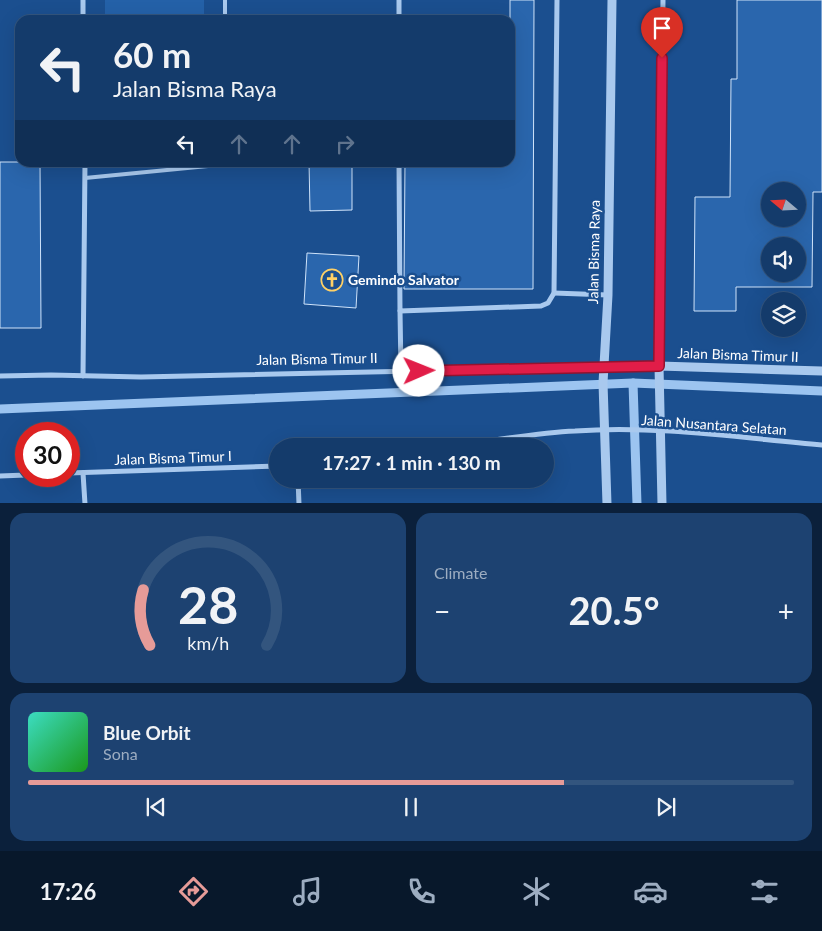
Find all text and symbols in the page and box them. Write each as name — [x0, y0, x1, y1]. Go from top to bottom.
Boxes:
pin — [641, 7, 683, 58]
icon: arrive — [648, 14, 676, 42]
text: 60 m — [113, 33, 191, 75]
icon: left — [30, 35, 95, 100]
text: Jalan Bisma Raya — [113, 75, 277, 102]
icon: left — [172, 130, 200, 158]
icon: ahead — [225, 130, 253, 158]
icon: ahead — [278, 130, 306, 158]
icon: right — [331, 130, 359, 158]
north arrow — [761, 182, 806, 228]
map controls — [761, 182, 806, 337]
street label: Jalan Bisma Raya — [584, 200, 603, 304]
button: sound — [761, 237, 806, 282]
church icon: Gemindo Salvator — [320, 268, 344, 292]
place label: Gemindo Salvator — [348, 271, 460, 288]
button: layers — [761, 292, 806, 337]
position arrow — [392, 344, 444, 396]
street label: Jalan Bisma Timur II — [677, 344, 799, 365]
street label: Jalan Bisma Timur II — [256, 349, 378, 368]
street label: Jalan Nusantara Selatan — [641, 411, 787, 438]
speed limit sign: 30 — [15, 422, 80, 487]
street label: Jalan Bisma Timur I — [114, 447, 232, 468]
text: 17:27 · 1 min · 130 m — [322, 451, 501, 474]
text: Climate — [434, 563, 487, 582]
text: 28 — [178, 573, 238, 635]
text: 20.5° — [569, 587, 659, 633]
text: − — [434, 594, 450, 628]
text: + — [778, 594, 794, 628]
text: km/h — [187, 632, 229, 654]
text: Blue Orbit — [103, 721, 191, 744]
text: Sona — [103, 744, 138, 763]
icon: previous — [142, 793, 170, 821]
icon: pause — [397, 793, 425, 821]
icon: next — [652, 793, 680, 821]
icon: directions — [176, 874, 211, 909]
icon: music — [290, 874, 325, 909]
icon: phone — [404, 874, 439, 909]
icon: climate — [519, 874, 554, 909]
icon: car — [633, 874, 668, 909]
icon: filters — [747, 874, 782, 909]
text: 17:26 — [40, 878, 96, 905]

